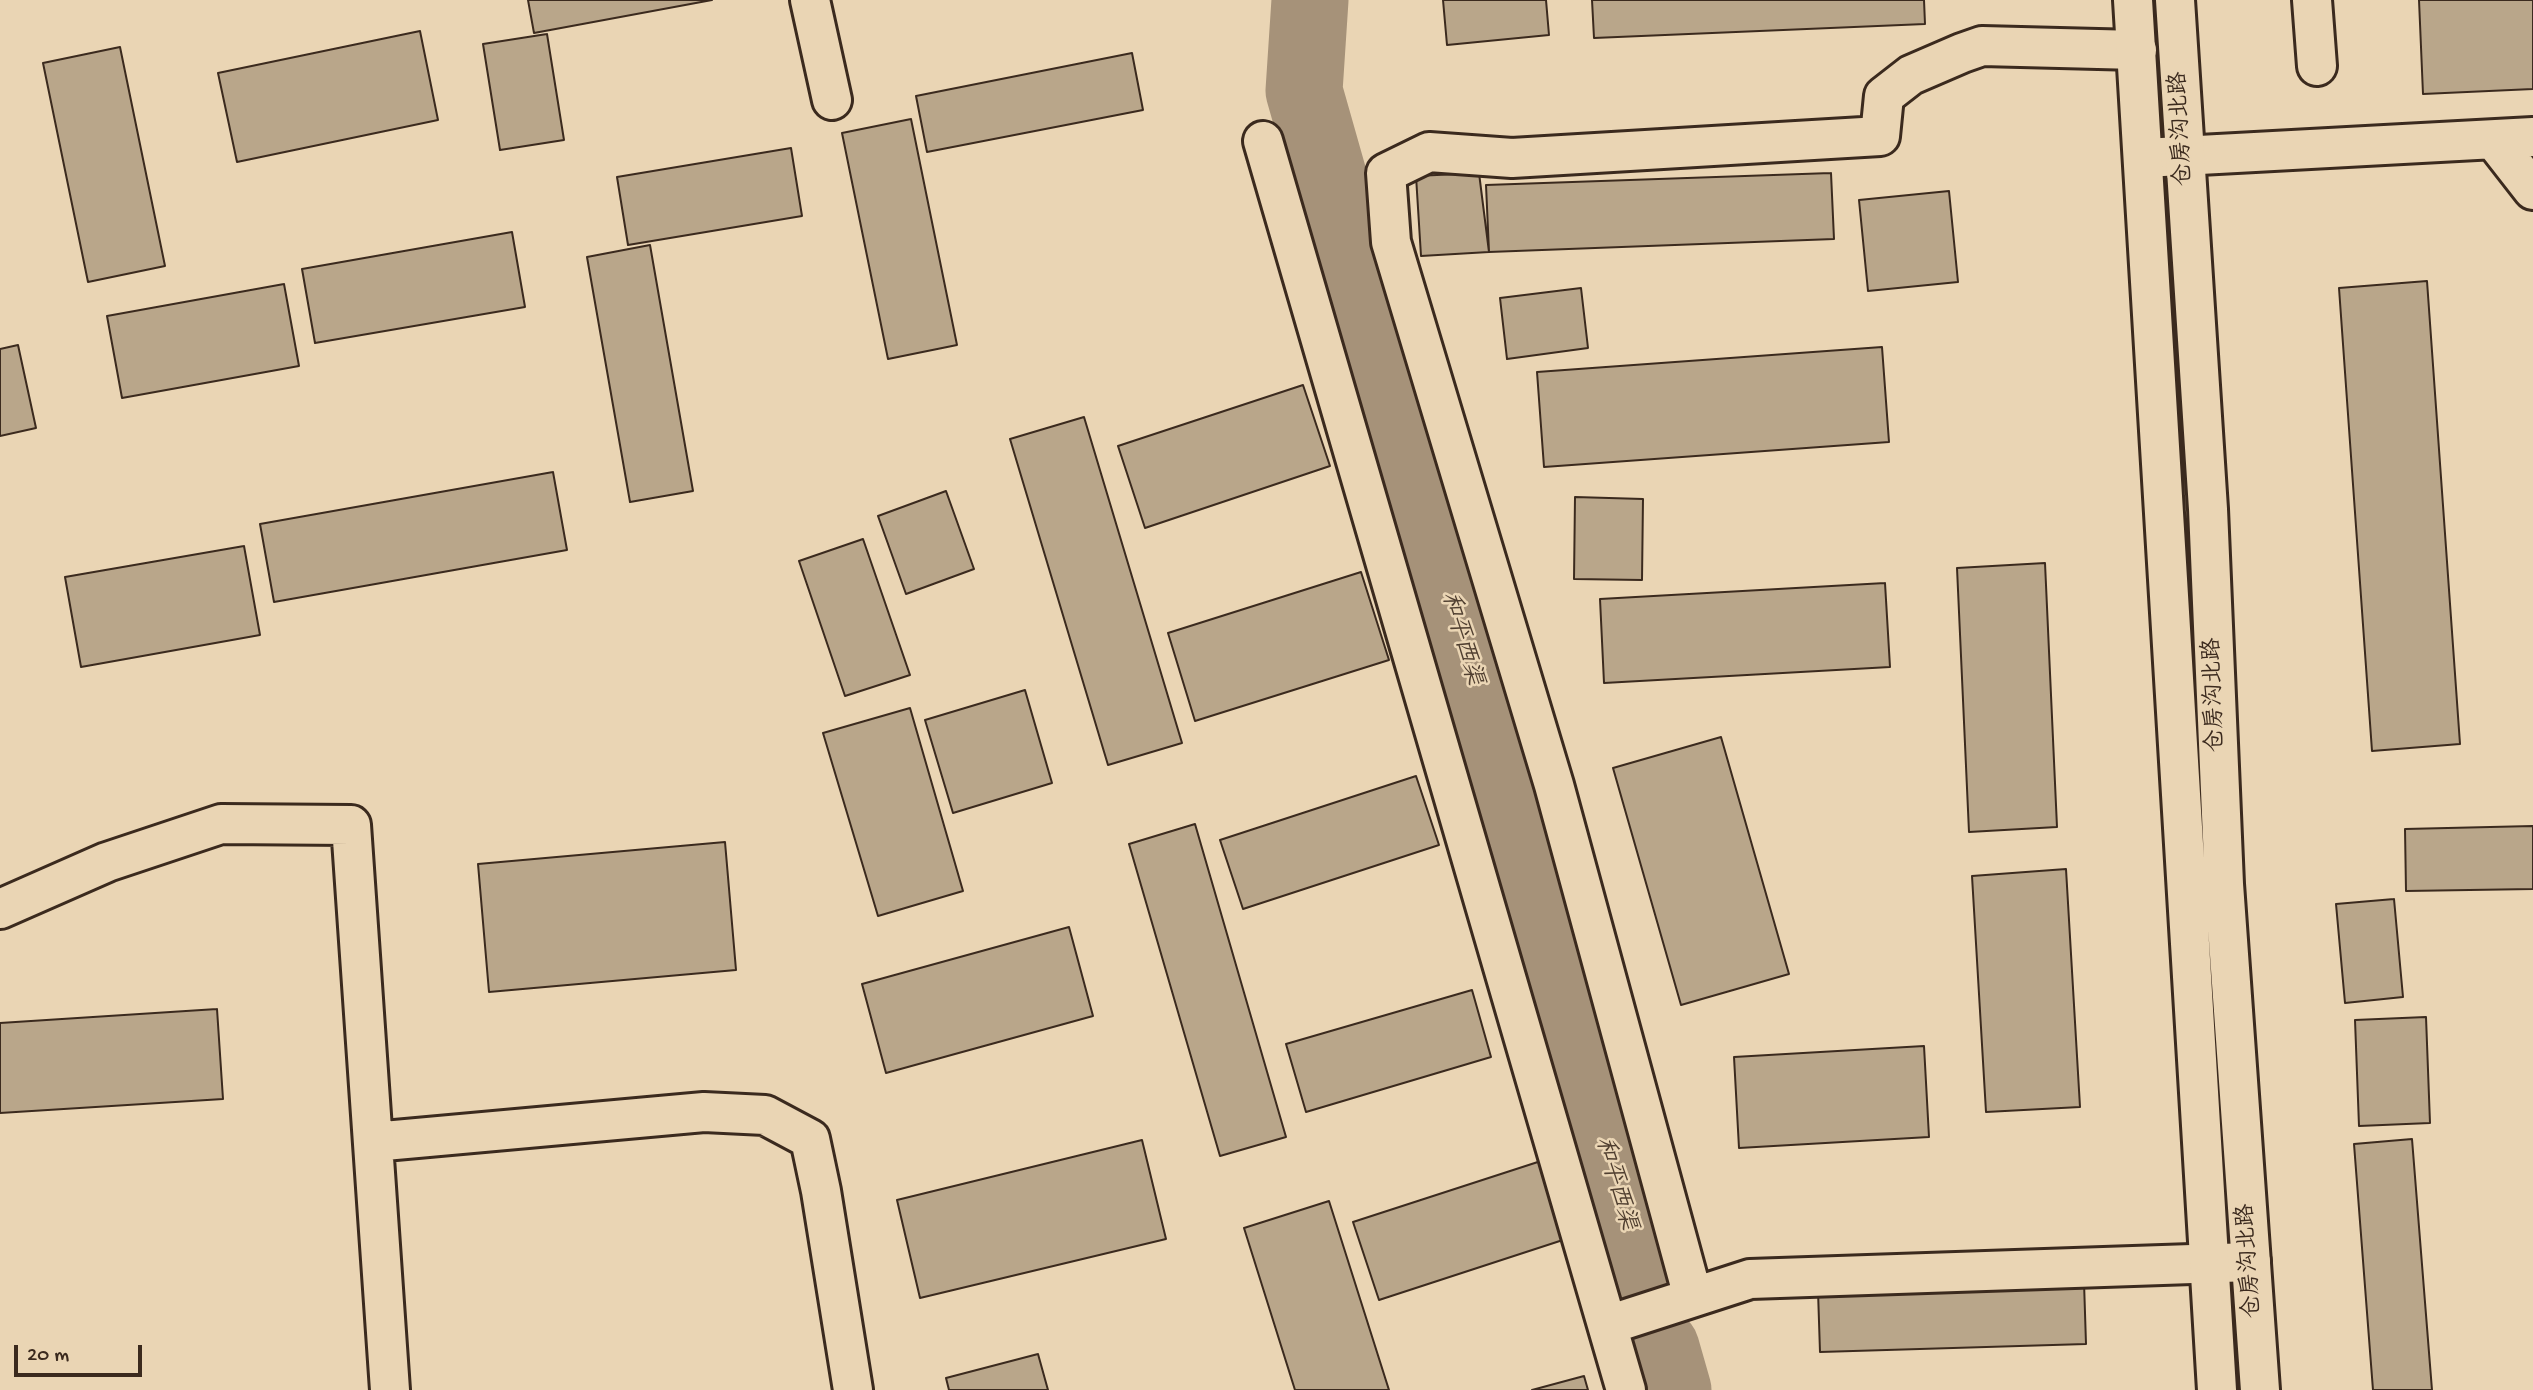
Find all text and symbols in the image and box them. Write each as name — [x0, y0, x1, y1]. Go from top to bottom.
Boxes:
street label: 仓房沟北路 — [2166, 71, 2200, 187]
water label: 和平西渠 — [1433, 589, 1487, 689]
street label: 仓房沟北路 — [2200, 637, 2232, 753]
water label: 和平西渠 — [1587, 1134, 1641, 1234]
street label: 仓房沟北路 — [2233, 1203, 2269, 1319]
scale bar — [18, 1330, 145, 1374]
text: 20 m — [27, 1344, 69, 1369]

